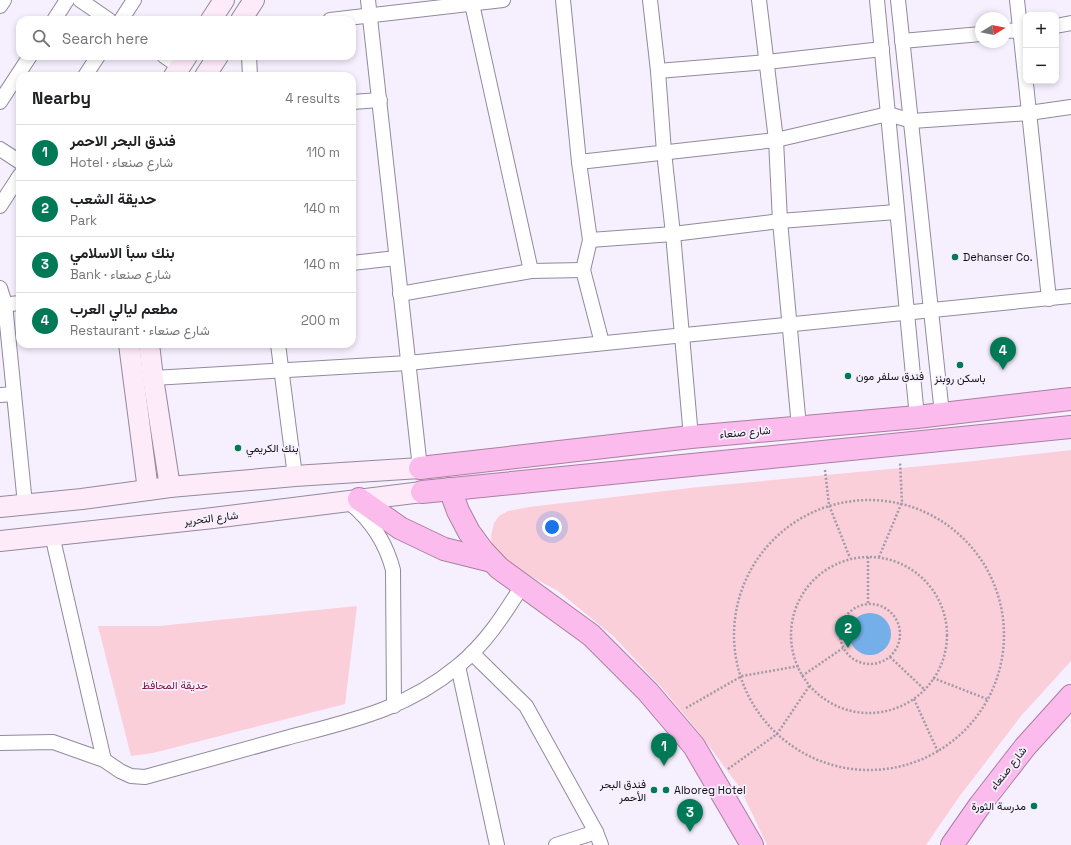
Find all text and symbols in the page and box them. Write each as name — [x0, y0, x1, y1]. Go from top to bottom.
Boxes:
north arrow — [975, 12, 1011, 48]
map controls — [1023, 12, 1059, 84]
button: + — [1023, 12, 1059, 48]
search box — [16, 16, 356, 60]
icon: search — [30, 27, 52, 49]
text: Search here — [62, 29, 148, 48]
button: − — [1023, 48, 1059, 84]
text: Nearby — [32, 87, 91, 109]
text: 4 results — [285, 90, 340, 107]
text: فندق البحر الاحمر — [70, 131, 176, 150]
text: 1 — [42, 144, 48, 161]
text: 110 m — [306, 144, 340, 161]
text: Hotel · شارع صنعاء — [70, 154, 173, 171]
text: حديقة الشعب — [70, 189, 156, 208]
text: 2 — [41, 200, 49, 217]
text: 140 m — [304, 200, 340, 217]
text: Park — [70, 212, 97, 229]
text: بنك سبأ الاسلامي — [70, 243, 175, 262]
place label: Dehanser Co. — [963, 250, 1033, 264]
marker: Dehanser Co. — [950, 252, 960, 262]
text: 3 — [41, 256, 49, 273]
text: 140 m — [304, 256, 340, 273]
text: Bank · شارع صنعاء — [70, 266, 171, 283]
text: مطعم ليالي العرب — [70, 299, 178, 318]
text: 4 — [41, 312, 49, 329]
text: 200 m — [301, 312, 340, 329]
text: Restaurant · شارع صنعاء — [70, 322, 210, 339]
pin: 4 — [990, 337, 1016, 370]
marker: باسكن روبنز — [955, 360, 965, 370]
place label: فندق سلفر مون — [856, 369, 924, 383]
marker: فندق سلفر مون — [843, 371, 853, 381]
place label: باسكن روبنز — [934, 371, 985, 385]
street label: شارع صنعاء — [719, 423, 772, 442]
place label: بنك الكريمي — [246, 441, 298, 458]
marker: بنك الكريمي — [233, 443, 243, 453]
street label: شارع التحرير — [182, 508, 239, 529]
your location — [542, 517, 562, 537]
pin: 2 — [835, 615, 861, 648]
park label: حديقة المحافظ — [142, 678, 208, 692]
pin: 1 — [651, 733, 677, 766]
street label: شارع صنعاء — [987, 743, 1030, 793]
place label: فندق البحر الأحمر — [599, 777, 646, 804]
place label: Alboreg Hotel — [674, 783, 746, 797]
marker: فندق البحر الأحمر — [649, 785, 659, 795]
marker: Alboreg Hotel — [661, 785, 671, 795]
pin: 3 — [677, 799, 703, 832]
place label: مدرسة الثورة — [972, 799, 1026, 813]
marker: مدرسة الثورة — [1029, 801, 1039, 811]

